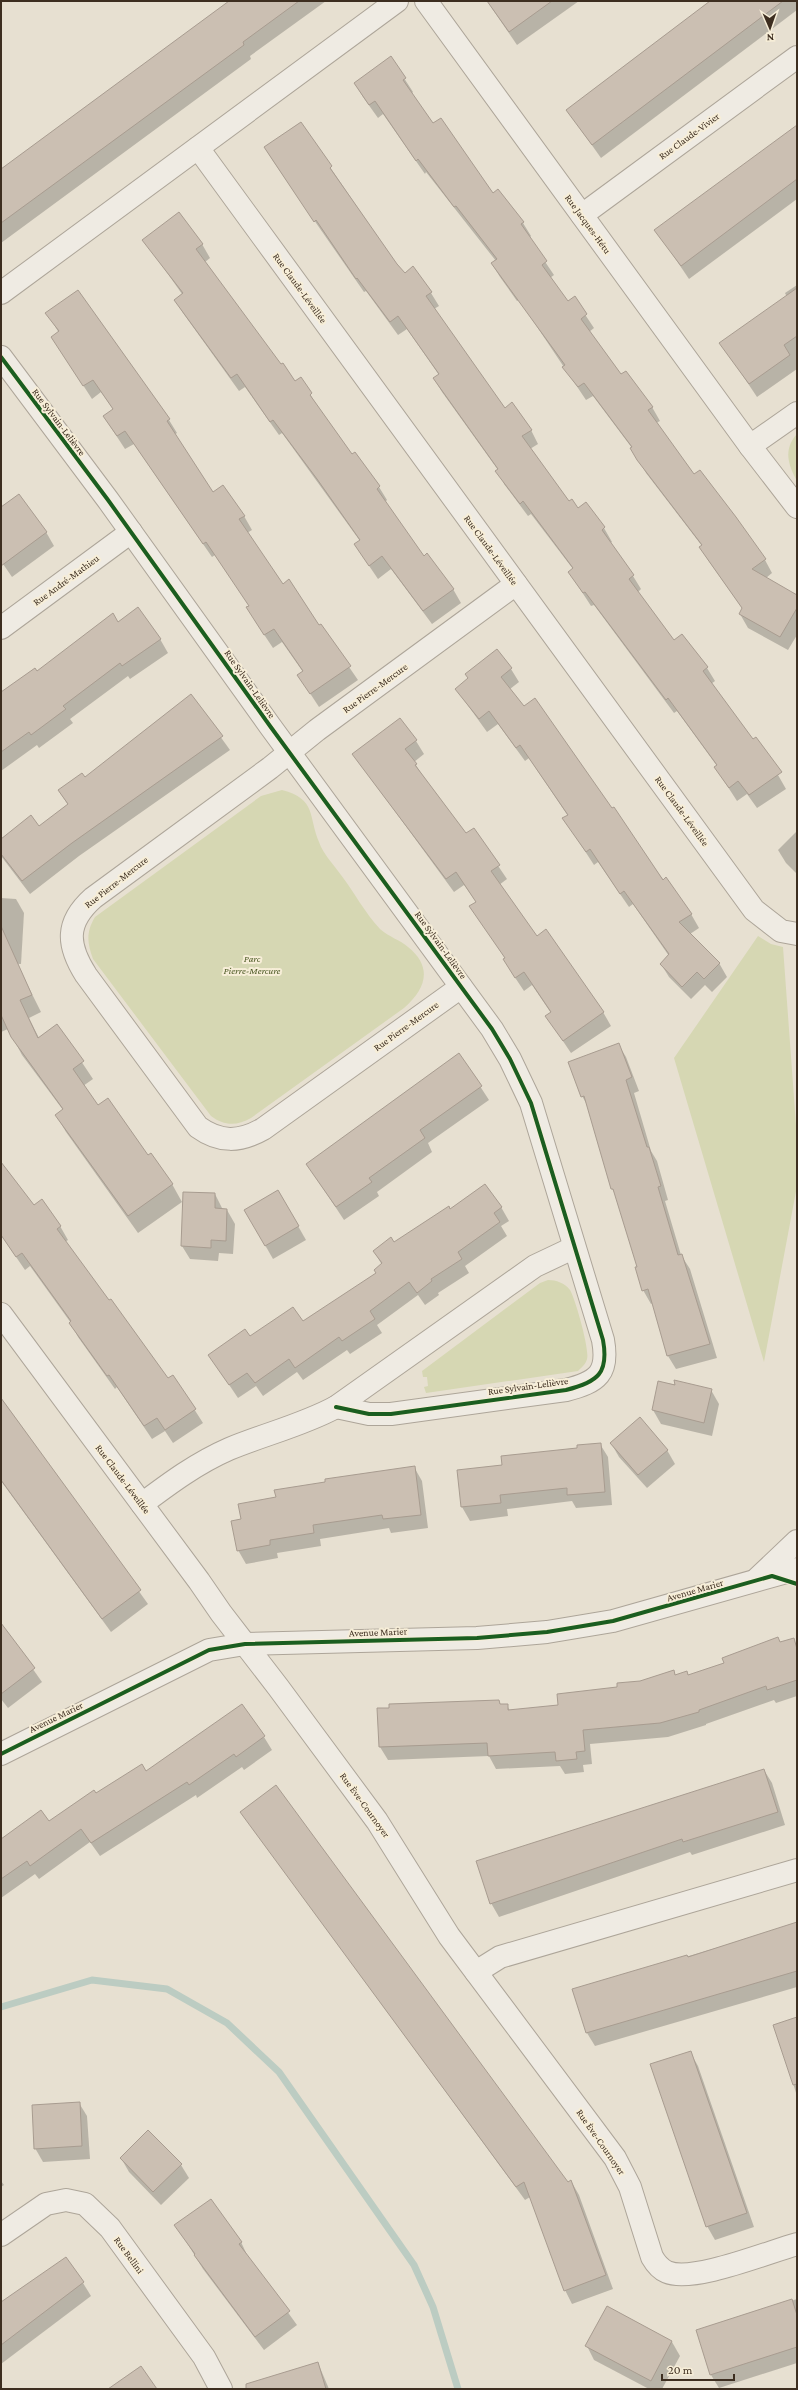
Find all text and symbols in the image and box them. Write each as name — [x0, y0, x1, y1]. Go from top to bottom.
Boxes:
north arrow — [750, 8, 790, 48]
text: N — [766, 32, 774, 44]
street label: Rue Claude-Vivier — [657, 110, 722, 162]
street label: Rue Jacques-Hétu — [563, 192, 614, 256]
street label: Rue Claude-Léveillée — [271, 251, 329, 326]
street label: Rue Sylvain-Lelièvre — [30, 386, 88, 458]
street label: Rue Claude-Léveillée — [462, 513, 520, 588]
street label: Rue André-Mathieu — [31, 552, 102, 608]
street label: Rue Sylvain-Lelièvre — [222, 648, 278, 721]
street label: Rue Pierre-Mercure — [341, 660, 410, 715]
street label: Rue Claude-Léveillée — [653, 774, 711, 849]
street label: Rue Pierre-Mercure — [82, 854, 150, 910]
street label: Rue Sylvain-Lelièvre — [413, 909, 470, 981]
park label: Parc Pierre-Mercure — [224, 953, 281, 976]
street label: Rue Pierre-Mercure — [372, 998, 441, 1053]
street label: Rue Sylvain-Lelièvre — [487, 1375, 569, 1397]
street label: Rue Claude-Léveillée — [93, 1442, 153, 1516]
street label: Avenue Marier — [665, 1577, 725, 1603]
street label: Avenue Marier — [349, 1625, 408, 1639]
street label: Avenue Marier — [27, 1699, 85, 1735]
street label: Rue Ève-Cournoyer — [338, 1770, 392, 1840]
street label: Rue Ève-Cournoyer — [574, 2107, 628, 2177]
street label: Rue Bellini — [112, 2234, 146, 2276]
scale bar — [662, 2356, 734, 2382]
text: 20 m — [668, 2363, 693, 2377]

